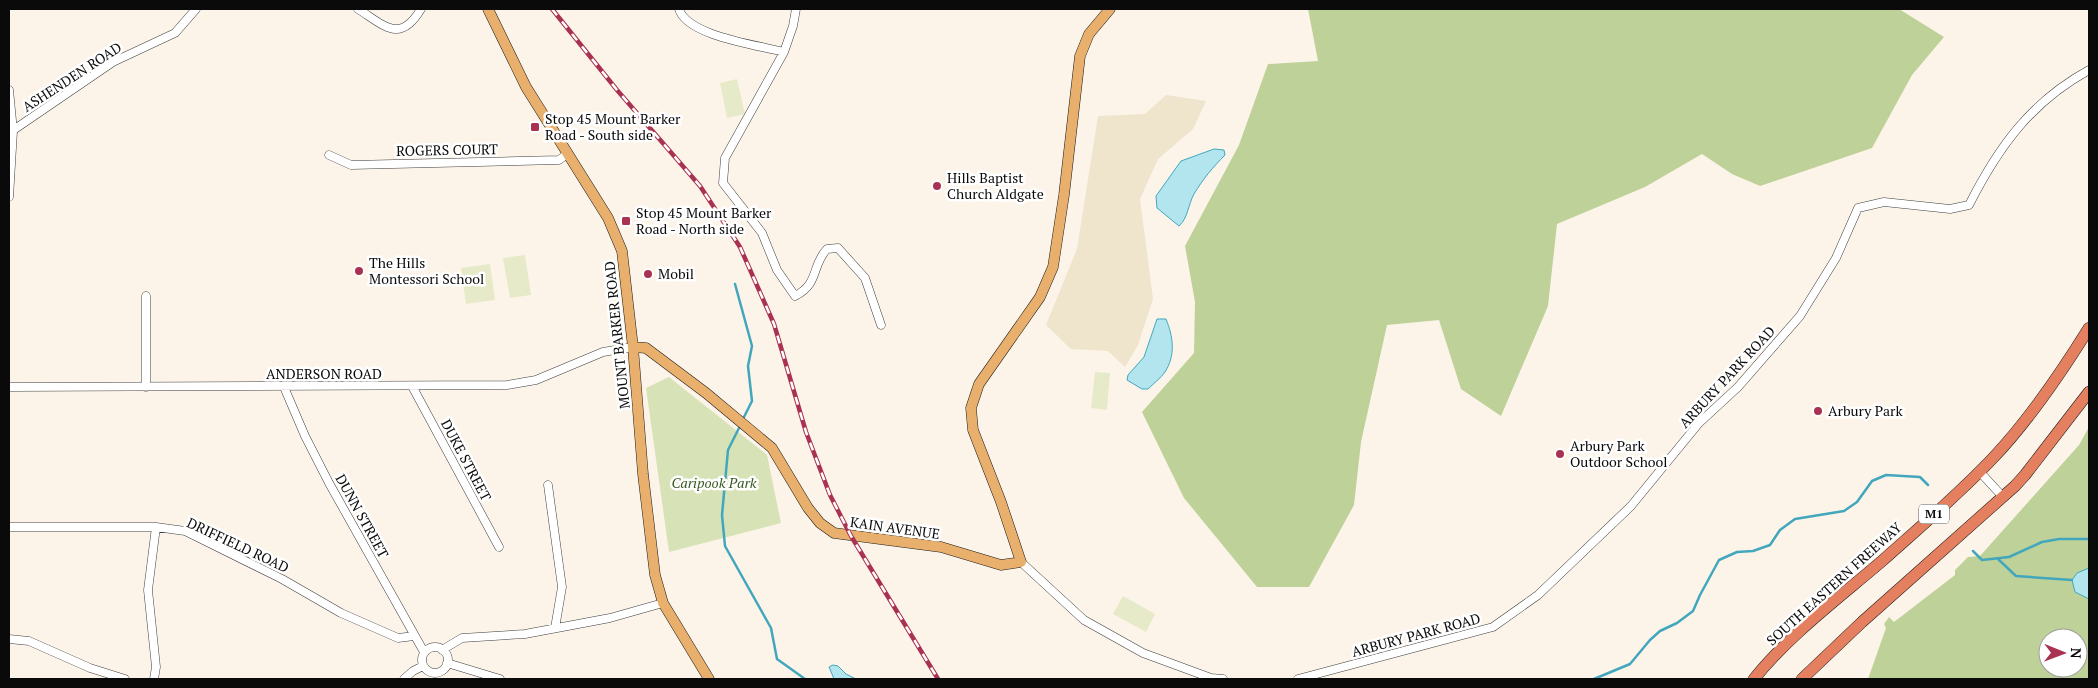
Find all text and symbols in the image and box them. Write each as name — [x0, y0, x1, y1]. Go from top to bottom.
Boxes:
street label: ASHENDEN ROAD — [18, 37, 125, 116]
place label: Stop 45 Mount Barker Road - South side — [545, 109, 681, 144]
marker: Stop 45 Mount Barker Road - South side — [529, 121, 541, 133]
street label: ROGERS COURT — [396, 139, 498, 160]
place label: Hills Baptist Church Aldgate — [947, 168, 1044, 203]
marker: Hills Baptist Church Aldgate — [931, 180, 943, 192]
place label: Stop 45 Mount Barker Road - North side — [636, 203, 772, 238]
marker: Stop 45 Mount Barker Road - North side — [620, 215, 632, 227]
place label: The Hills Montessori School — [369, 253, 484, 288]
street label: MOUNT BARKER ROAD — [599, 260, 634, 410]
place label: Mobil — [658, 264, 694, 283]
marker: The Hills Montessori School — [353, 265, 365, 277]
marker: Mobil — [642, 268, 654, 280]
street label: ARBURY PARK ROAD — [1674, 322, 1779, 432]
street label: ANDERSON ROAD — [266, 364, 382, 383]
place label: Arbury Park — [1828, 401, 1903, 420]
marker: Arbury Park — [1812, 405, 1824, 417]
street label: DUKE STREET — [437, 416, 496, 504]
place label: Arbury Park Outdoor School — [1570, 436, 1668, 471]
marker: Arbury Park Outdoor School — [1554, 448, 1566, 460]
street label: DUNN STREET — [332, 470, 394, 561]
park label: Caripook Park — [671, 473, 757, 492]
road number: M1 — [1919, 504, 1949, 524]
street label: KAIN AVENUE — [849, 512, 941, 543]
street label: DRIFFIELD ROAD — [184, 513, 292, 577]
street label: SOUTH EASTERN FREEWAY — [1762, 517, 1906, 650]
street label: ARBURY PARK ROAD — [1349, 608, 1483, 661]
north arrow — [2038, 628, 2088, 678]
text: N — [2067, 648, 2086, 659]

